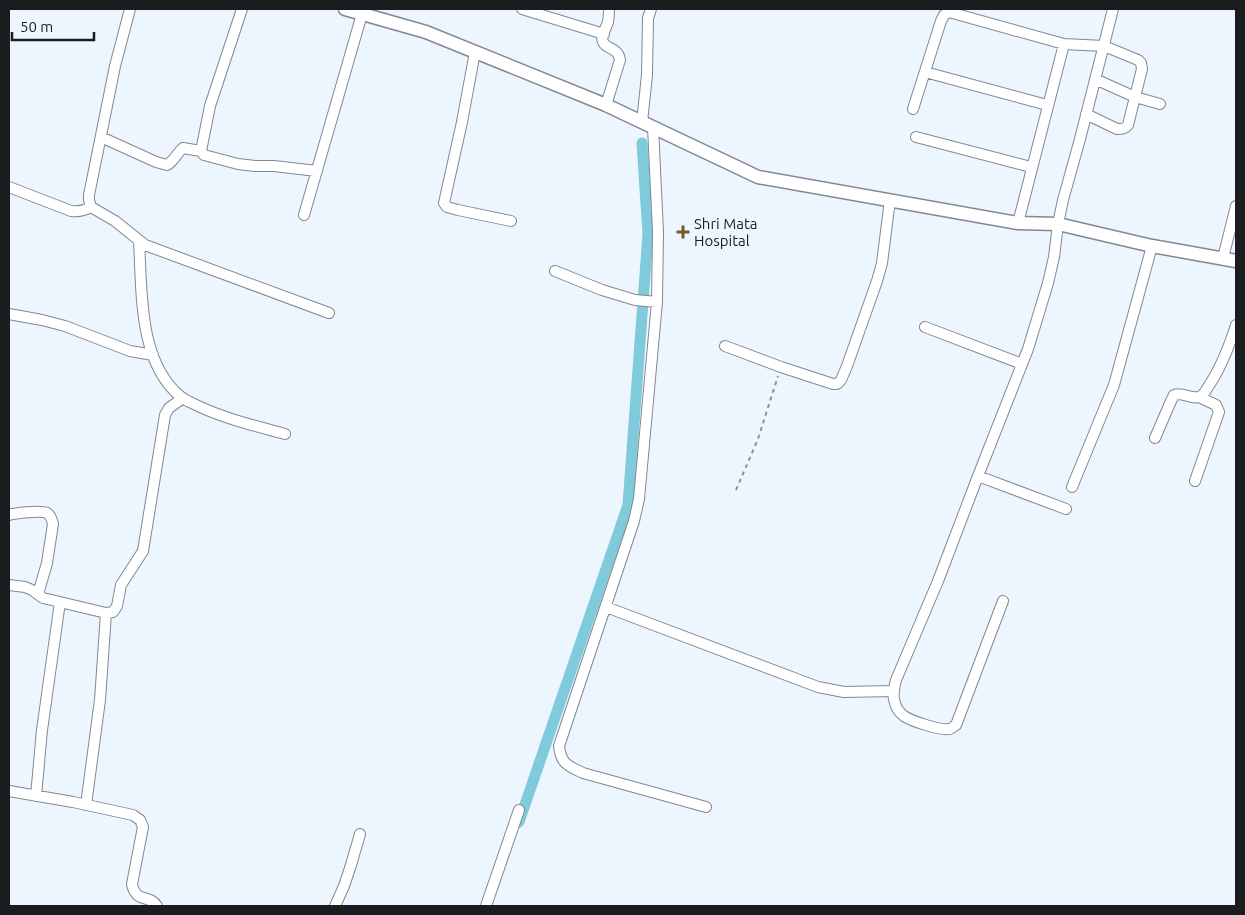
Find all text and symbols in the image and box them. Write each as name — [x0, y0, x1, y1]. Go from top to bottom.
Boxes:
scale bar — [12, 10, 95, 42]
text: 50 m — [20, 18, 53, 35]
place label: Shri Mata Hospital — [694, 215, 758, 249]
marker: Shri Mata Hospital — [676, 225, 690, 239]

